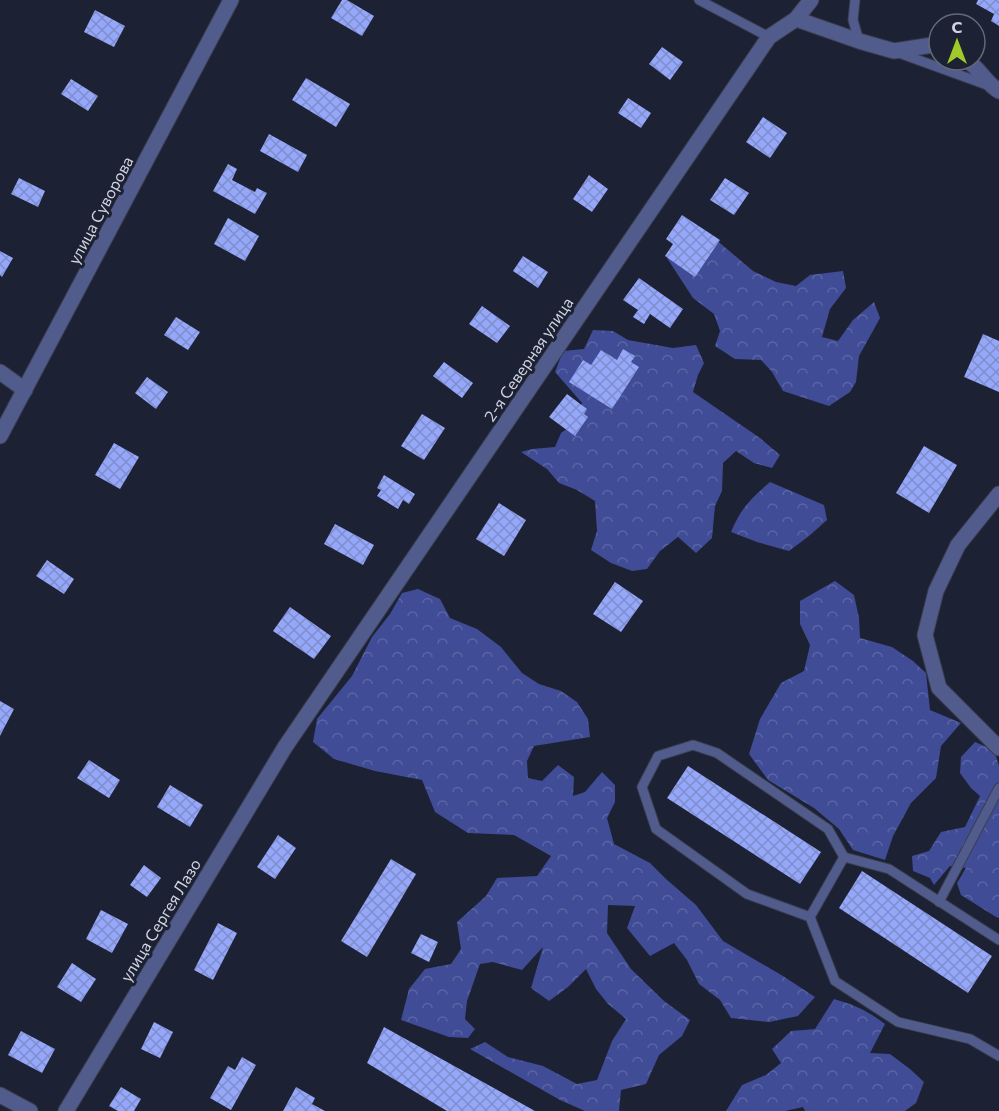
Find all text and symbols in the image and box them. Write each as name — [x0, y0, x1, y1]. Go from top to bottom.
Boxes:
north arrow — [927, 12, 987, 72]
text: С — [952, 17, 963, 36]
street label: улица Суворова — [64, 153, 136, 267]
street label: 2-я Северная улица — [479, 293, 577, 425]
street label: улица Сергея Лазо — [116, 855, 204, 985]

